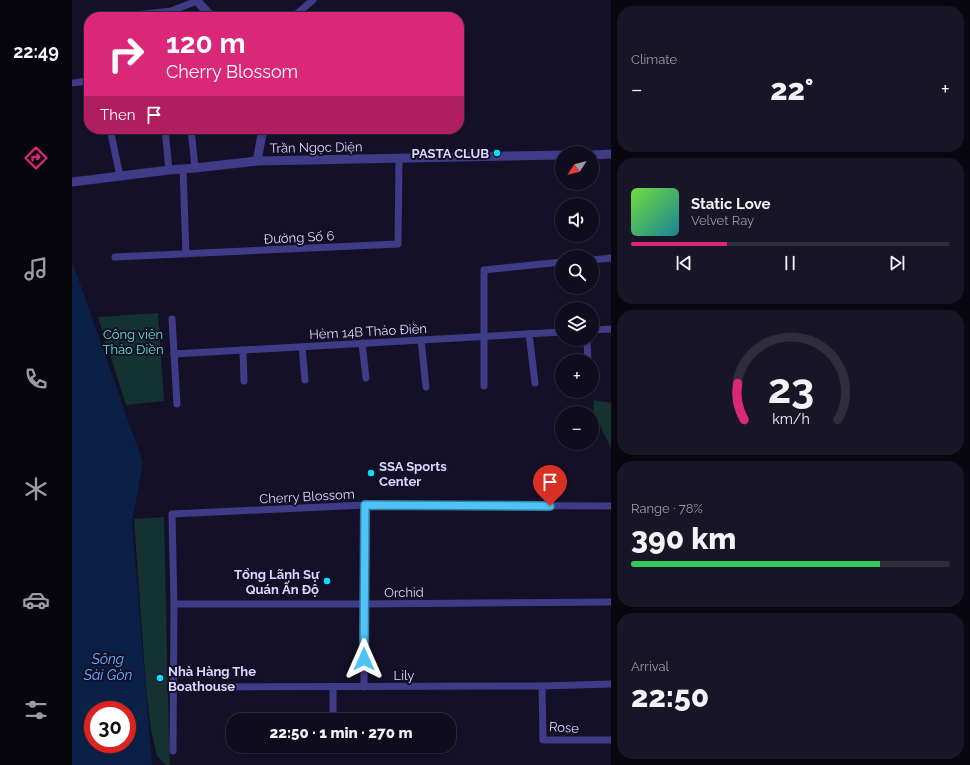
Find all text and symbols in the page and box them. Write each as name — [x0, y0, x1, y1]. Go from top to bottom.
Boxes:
text: 120 m — [166, 27, 246, 60]
icon: right — [100, 28, 152, 80]
text: 22:49 — [13, 41, 59, 62]
text: Climate — [631, 52, 677, 67]
text: Cherry Blossom — [166, 61, 298, 82]
text: 22° — [770, 72, 814, 107]
text: − — [631, 76, 643, 102]
text: + — [941, 76, 950, 102]
icon: arrive — [143, 104, 165, 126]
text: Then — [100, 106, 135, 124]
street label: Trần Ngọc Diện — [269, 139, 363, 156]
icon: directions — [22, 144, 50, 172]
place label: PASTA CLUB — [411, 146, 489, 161]
north arrow — [555, 146, 599, 190]
map controls — [555, 146, 599, 450]
marker: PASTA CLUB — [492, 148, 502, 158]
text: Static Love — [691, 195, 770, 213]
button: sound — [555, 198, 599, 242]
text: Velvet Ray — [691, 213, 754, 228]
street label: Đường Số 6 — [263, 228, 335, 247]
button: search — [555, 250, 599, 294]
icon: previous — [673, 252, 695, 274]
icon: pause — [779, 252, 801, 274]
icon: next — [886, 252, 908, 274]
icon: music — [22, 255, 50, 283]
button: layers — [555, 302, 599, 346]
street label: Hẻm 14B Thảo Điền — [309, 321, 427, 342]
park label: Công viên Thảo Điền — [102, 327, 164, 357]
button: + — [555, 354, 599, 398]
text: 23 — [767, 364, 814, 413]
icon: phone — [22, 365, 50, 393]
button: − — [555, 406, 599, 450]
text: km/h — [772, 411, 809, 427]
place label: SSA Sports Center — [379, 459, 447, 489]
pin — [533, 465, 567, 506]
marker: SSA Sports Center — [366, 468, 376, 478]
icon: arrive — [539, 471, 561, 493]
icon: climate — [22, 475, 50, 503]
street label: Cherry Blossom — [259, 487, 355, 506]
text: Range · 78% — [631, 501, 703, 516]
text: 390 km — [631, 521, 736, 556]
place label: Tổng Lãnh Sự Quán Ấn Độ — [234, 567, 320, 597]
marker: Tổng Lãnh Sự Quán Ấn Độ — [322, 576, 332, 586]
street label: Orchid — [384, 585, 424, 600]
icon: car — [22, 586, 50, 614]
position arrow — [343, 638, 385, 680]
water label: Sông Sài Gòn — [83, 651, 132, 683]
text: Arrival — [631, 659, 669, 674]
place label: Nhà Hàng The Boathouse — [168, 664, 256, 694]
street label: Lily — [394, 668, 414, 683]
marker: Nhà Hàng The Boathouse — [155, 673, 165, 683]
text: 22:50 — [631, 679, 709, 714]
icon: filters — [22, 696, 50, 724]
speed limit sign: 30 — [84, 701, 136, 753]
street label: Rose — [549, 719, 580, 736]
text: 22:50 · 1 min · 270 m — [270, 724, 412, 742]

